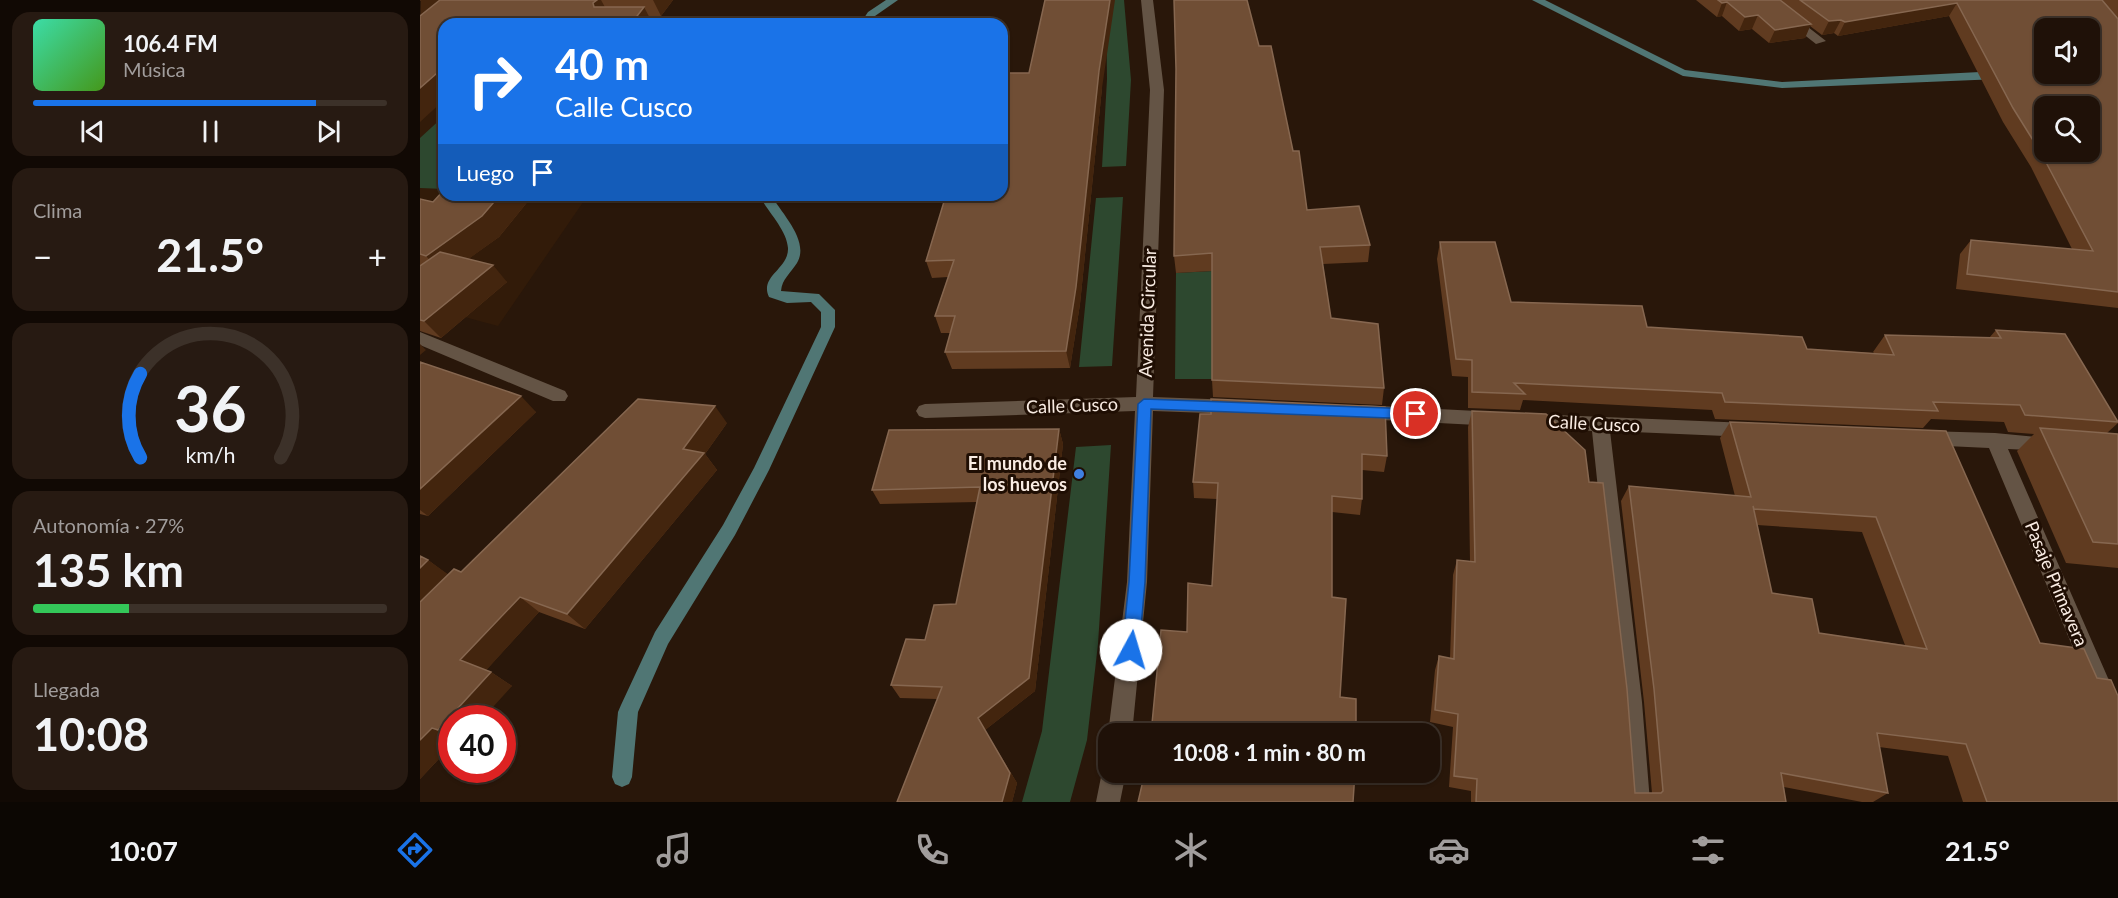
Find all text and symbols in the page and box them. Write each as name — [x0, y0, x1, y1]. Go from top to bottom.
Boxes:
map controls — [2034, 18, 2100, 162]
button: sound — [2034, 18, 2100, 84]
text: 106.4 FM — [123, 30, 218, 57]
text: 40 m — [555, 39, 649, 89]
icon: right — [456, 42, 534, 120]
text: Música — [123, 57, 186, 81]
text: Calle Cusco — [555, 90, 693, 123]
button: search — [2034, 96, 2100, 162]
icon: previous — [76, 115, 109, 148]
icon: pause — [194, 115, 227, 148]
icon: next — [312, 115, 345, 148]
icon: arrive — [526, 156, 559, 189]
text: Luego — [456, 159, 514, 186]
text: Clima — [33, 198, 82, 222]
text: 21.5° — [156, 228, 264, 282]
text: − — [33, 236, 52, 276]
text: + — [368, 236, 387, 276]
street label: Avenida Circular — [1134, 248, 1160, 378]
text: 36 — [174, 370, 246, 445]
pin — [1390, 388, 1441, 439]
street label: Calle Cusco — [1026, 392, 1118, 418]
icon: arrive — [1399, 397, 1432, 430]
street label: Calle Cusco — [1548, 410, 1641, 436]
text: km/h — [185, 442, 235, 468]
place label: El mundo de los huevos — [968, 452, 1067, 495]
marker: El mundo de los huevos — [1072, 467, 1086, 481]
text: Autonomía · 27% — [33, 513, 184, 537]
street label: Pasaje Primavera — [2021, 518, 2093, 649]
text: 135 km — [33, 543, 184, 597]
position arrow — [1099, 618, 1163, 682]
text: Llegada — [33, 677, 100, 701]
speed limit sign: 40 — [438, 705, 516, 783]
text: 10:08 — [33, 707, 149, 761]
text: 10:08 · 1 min · 80 m — [1172, 739, 1366, 766]
icon: directions — [394, 829, 436, 871]
icon: music — [653, 829, 695, 871]
icon: phone — [911, 829, 953, 871]
icon: climate — [1170, 829, 1212, 871]
icon: car — [1428, 829, 1470, 871]
icon: filters — [1687, 829, 1729, 871]
text: 10:07 — [108, 834, 178, 867]
text: 21.5° — [1945, 834, 2010, 867]

